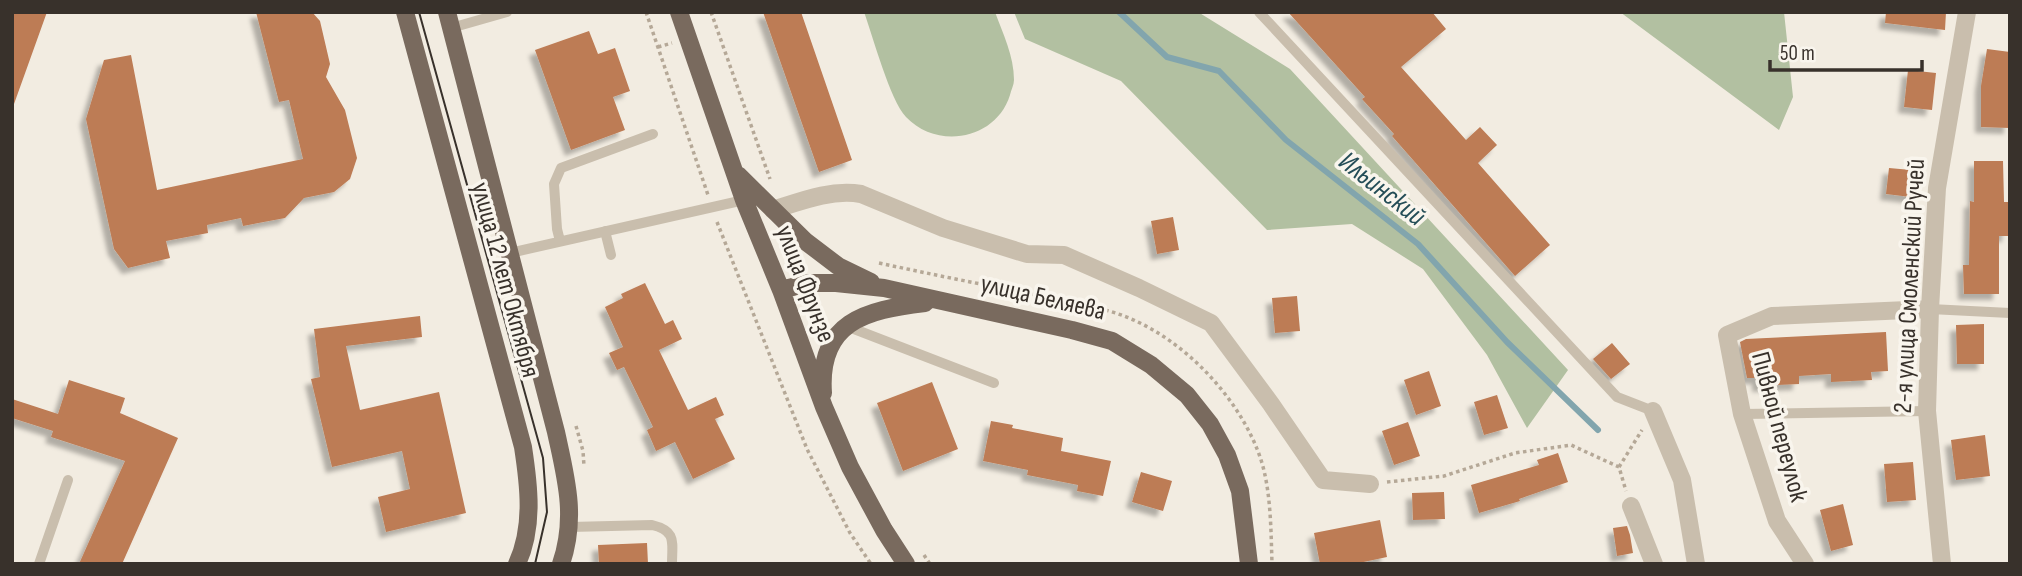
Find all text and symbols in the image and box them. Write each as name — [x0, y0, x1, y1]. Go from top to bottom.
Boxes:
scale bar — [1770, 28, 1922, 72]
text: 50 m — [1780, 41, 1815, 66]
water label: Ильинский — [1332, 145, 1432, 233]
street label: 2-я улица Смоленский Ручей — [1888, 158, 1932, 414]
street label: улица 12 лет Октября — [464, 179, 546, 381]
street label: улица Фрунзе — [769, 221, 841, 347]
street label: улица Беляева — [977, 269, 1109, 327]
street label: Пивной переулок — [1744, 349, 1814, 506]

